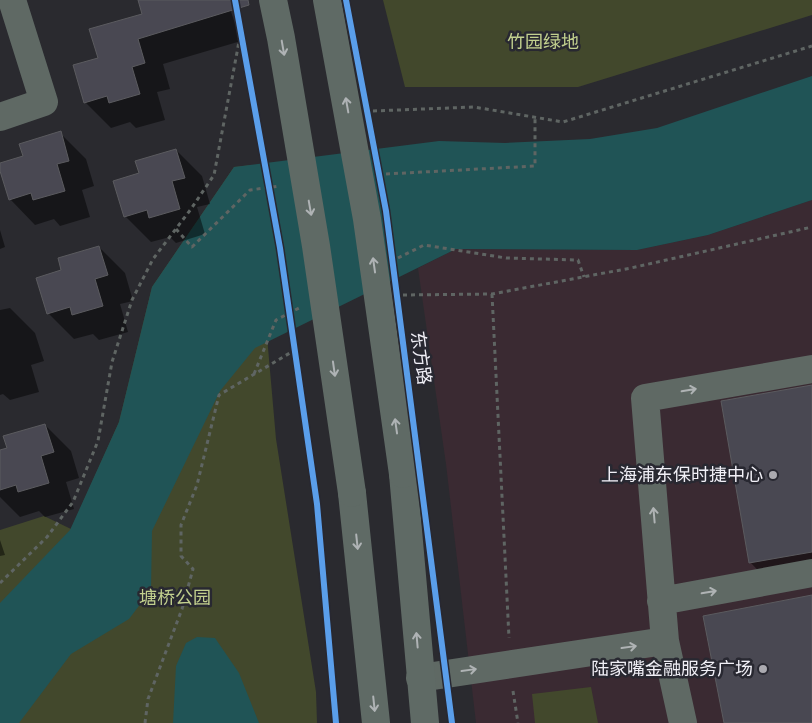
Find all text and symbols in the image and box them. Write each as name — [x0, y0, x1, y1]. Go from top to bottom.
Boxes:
park label: 竹园绿地 — [507, 31, 579, 53]
one-way arrow — [278, 39, 288, 55]
one-way arrow — [341, 97, 351, 113]
one-way arrow — [305, 200, 315, 216]
one-way arrow — [369, 258, 379, 274]
street label: 东方路 — [406, 330, 436, 386]
one-way arrow — [329, 360, 339, 376]
one-way arrow — [681, 385, 697, 395]
one-way arrow — [391, 419, 401, 435]
place label: 上海浦东保时捷中心 — [601, 464, 763, 486]
marker: 上海浦东保时捷中心 — [767, 469, 779, 481]
one-way arrow — [650, 507, 659, 523]
one-way arrow — [352, 534, 362, 550]
park label: 塘桥公园 — [139, 587, 211, 609]
one-way arrow — [701, 587, 717, 597]
one-way arrow — [412, 632, 422, 648]
one-way arrow — [621, 641, 637, 651]
place label: 陆家嘴金融服务广场 — [591, 658, 753, 680]
marker: 陆家嘴金融服务广场 — [757, 663, 769, 675]
one-way arrow — [460, 665, 476, 675]
one-way arrow — [369, 695, 379, 711]

